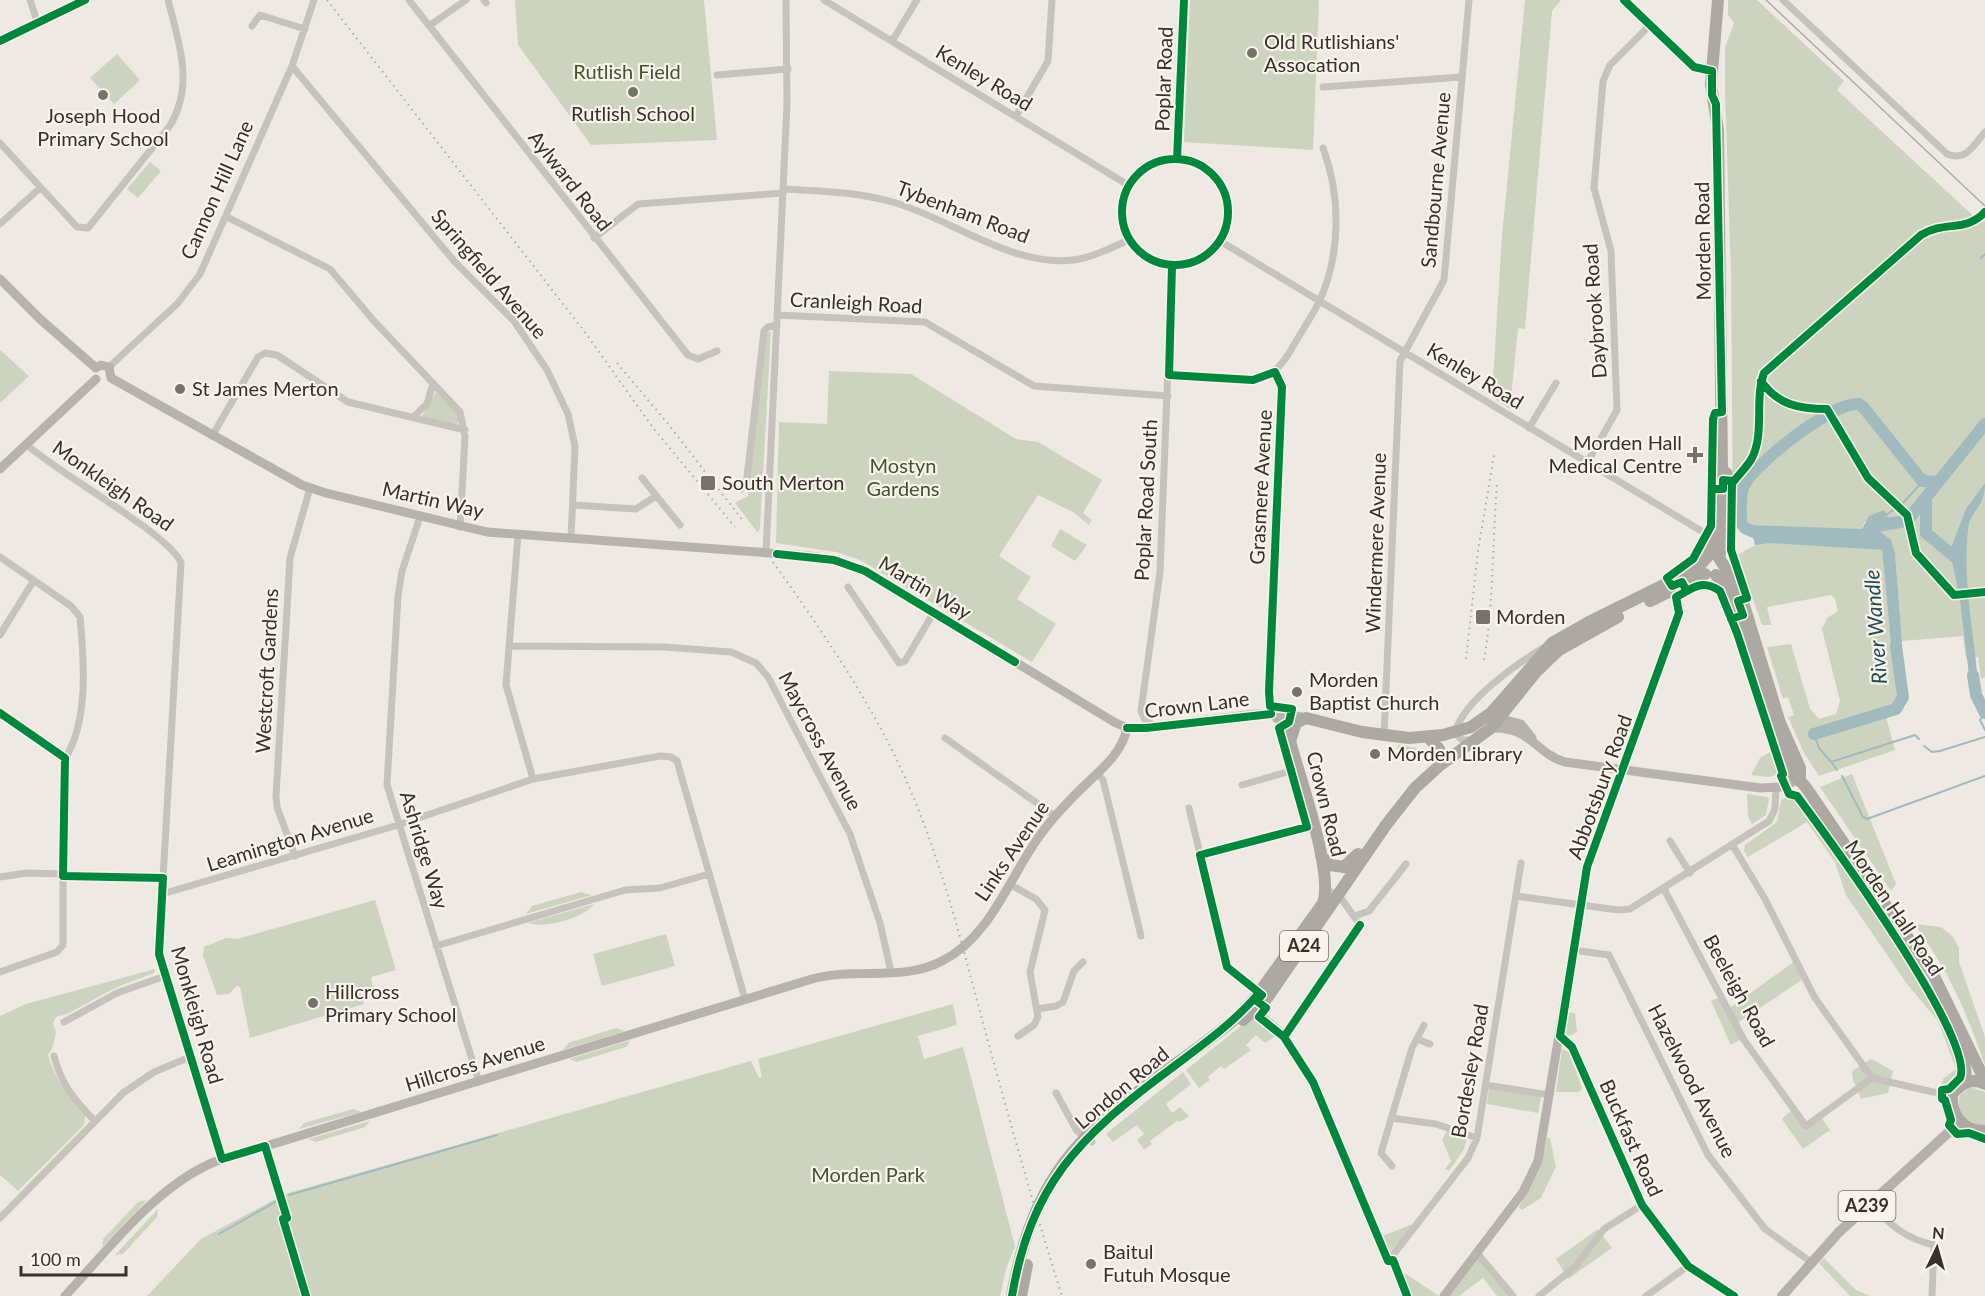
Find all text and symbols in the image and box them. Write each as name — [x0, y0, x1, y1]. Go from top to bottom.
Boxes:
street label: Poplar Road — [1149, 26, 1177, 132]
place label: Old Rutlishians' Assocation — [1264, 29, 1399, 76]
street label: Kenley Road — [932, 39, 1037, 115]
marker: Old Rutlishians' Assocation — [1245, 46, 1259, 60]
park label: Rutlish Field — [573, 59, 681, 83]
marker: Rutlish School — [626, 85, 640, 99]
marker: Joseph Hood Primary School — [96, 88, 110, 102]
street label: Sandbourne Avenue — [1415, 91, 1455, 269]
place label: Rutlish School — [571, 101, 695, 125]
place label: Joseph Hood Primary School — [37, 103, 169, 150]
street label: Cannon Hill Lane — [175, 116, 257, 263]
street label: Aylward Road — [524, 125, 617, 235]
street label: Tybenham Road — [894, 175, 1033, 247]
street label: Morden Road — [1689, 181, 1715, 301]
street label: Springfield Avenue — [427, 204, 553, 343]
street label: Daybrook Road — [1577, 243, 1611, 379]
street label: Cranleigh Road — [789, 287, 923, 317]
street label: Kenley Road — [1423, 337, 1528, 413]
place label: St James Merton — [192, 376, 339, 400]
marker: St James Merton — [173, 382, 187, 396]
street label: Grasmere Avenue — [1244, 409, 1276, 565]
street label: Poplar Road South — [1129, 419, 1161, 581]
place label: Morden Hall Medical Centre — [1549, 430, 1682, 477]
street label: Monkleigh Road — [49, 435, 179, 536]
marker: Morden Hall Medical Centre — [1686, 446, 1704, 464]
street label: Windermere Avenue — [1360, 452, 1390, 634]
park label: Mostyn Gardens — [867, 453, 939, 500]
place label: South Merton — [722, 470, 844, 494]
marker: South Merton — [699, 474, 717, 492]
street label: Martin Way — [380, 476, 487, 523]
street label: Martin Way — [875, 550, 977, 624]
water label: River Wandle — [1858, 569, 1891, 685]
street label: Westcroft Gardens — [250, 588, 282, 754]
place label: Morden — [1496, 604, 1565, 628]
marker: Morden — [1474, 608, 1492, 626]
street label: Maycross Avenue — [774, 667, 868, 814]
place label: Morden Baptist Church — [1309, 667, 1439, 714]
marker: Morden Baptist Church — [1290, 685, 1304, 699]
street label: Crown Lane — [1143, 686, 1251, 722]
street label: Abbotsbury Road — [1562, 711, 1636, 862]
place label: Morden Library — [1387, 741, 1523, 765]
marker: Morden Library — [1368, 747, 1382, 761]
street label: Crown Road — [1302, 749, 1352, 859]
street label: Ashridge Way — [396, 788, 454, 912]
street label: Links Avenue — [969, 796, 1053, 905]
street label: Leamington Avenue — [203, 802, 376, 876]
street label: Morden Hall Road — [1841, 835, 1949, 980]
street label: Beeleigh Road — [1699, 930, 1781, 1051]
road number: A24 — [1280, 931, 1328, 961]
street label: Monkleigh Road — [167, 943, 229, 1086]
place label: Hillcross Primary School — [325, 979, 456, 1026]
marker: Hillcross Primary School — [306, 996, 320, 1010]
street label: Hazelwood Avenue — [1644, 1000, 1742, 1161]
street label: Bordesley Road — [1445, 1002, 1493, 1140]
street label: Hillcross Avenue — [402, 1030, 548, 1096]
street label: London Road — [1070, 1041, 1173, 1133]
street label: Buckfast Road — [1595, 1075, 1668, 1200]
park label: Morden Park — [811, 1162, 926, 1186]
road number: A239 — [1838, 1191, 1896, 1221]
north arrow — [1907, 1218, 1967, 1278]
text: N — [1931, 1223, 1945, 1243]
scale bar — [21, 1239, 126, 1277]
place label: Baitul Futuh Mosque — [1103, 1239, 1230, 1286]
text: 100 m — [30, 1248, 81, 1270]
marker: Baitul Futuh Mosque — [1084, 1257, 1098, 1271]

